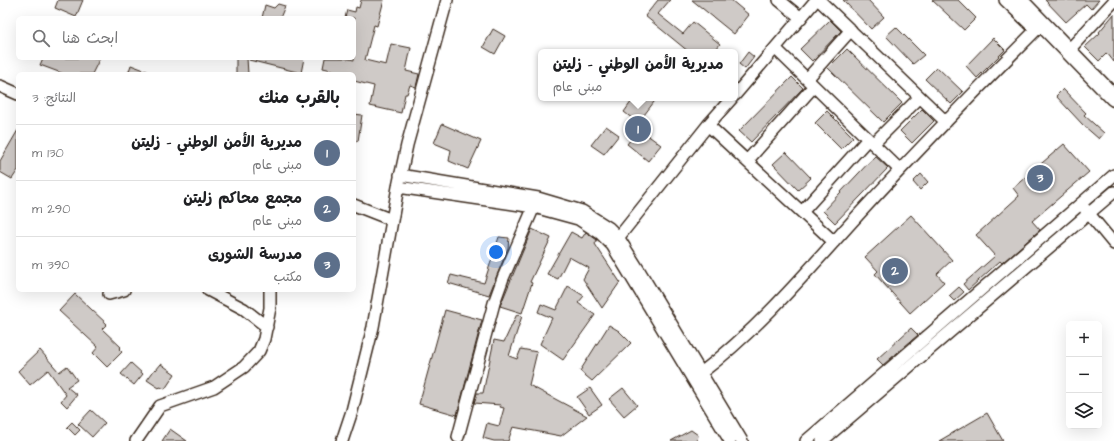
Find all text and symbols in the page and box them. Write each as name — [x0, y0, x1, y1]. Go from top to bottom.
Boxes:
search box — [16, 16, 356, 60]
icon: search — [30, 27, 52, 49]
text: ابحث هنا — [62, 28, 118, 49]
popup — [538, 49, 738, 101]
text: مديرية الأمن الوطني - زليتن — [553, 54, 723, 75]
text: مبنى عام — [553, 78, 602, 96]
text: بالقرب منك — [259, 86, 340, 110]
text: النتائج: 3 — [32, 89, 76, 107]
pin: 1 — [625, 114, 651, 144]
text: مديرية الأمن الوطني - زليتن — [131, 132, 302, 153]
text: 130 m — [32, 144, 64, 162]
text: 1 — [326, 144, 328, 162]
text: مبنى عام — [252, 156, 302, 174]
pin: 3 — [1027, 163, 1053, 193]
text: مجمع محاكم زليتن — [183, 188, 302, 209]
text: 290 m — [32, 200, 70, 218]
text: 2 — [323, 200, 331, 218]
text: مبنى عام — [252, 212, 302, 230]
your location — [486, 242, 506, 262]
text: مدرسة الشورى — [208, 244, 302, 265]
text: 390 m — [32, 256, 70, 274]
text: 3 — [324, 256, 330, 274]
pin: 2 — [882, 256, 908, 286]
text: مكتب — [274, 268, 302, 286]
map controls — [1066, 321, 1102, 429]
button: + — [1066, 321, 1102, 357]
button: − — [1066, 357, 1102, 393]
button: layers — [1066, 393, 1102, 429]

